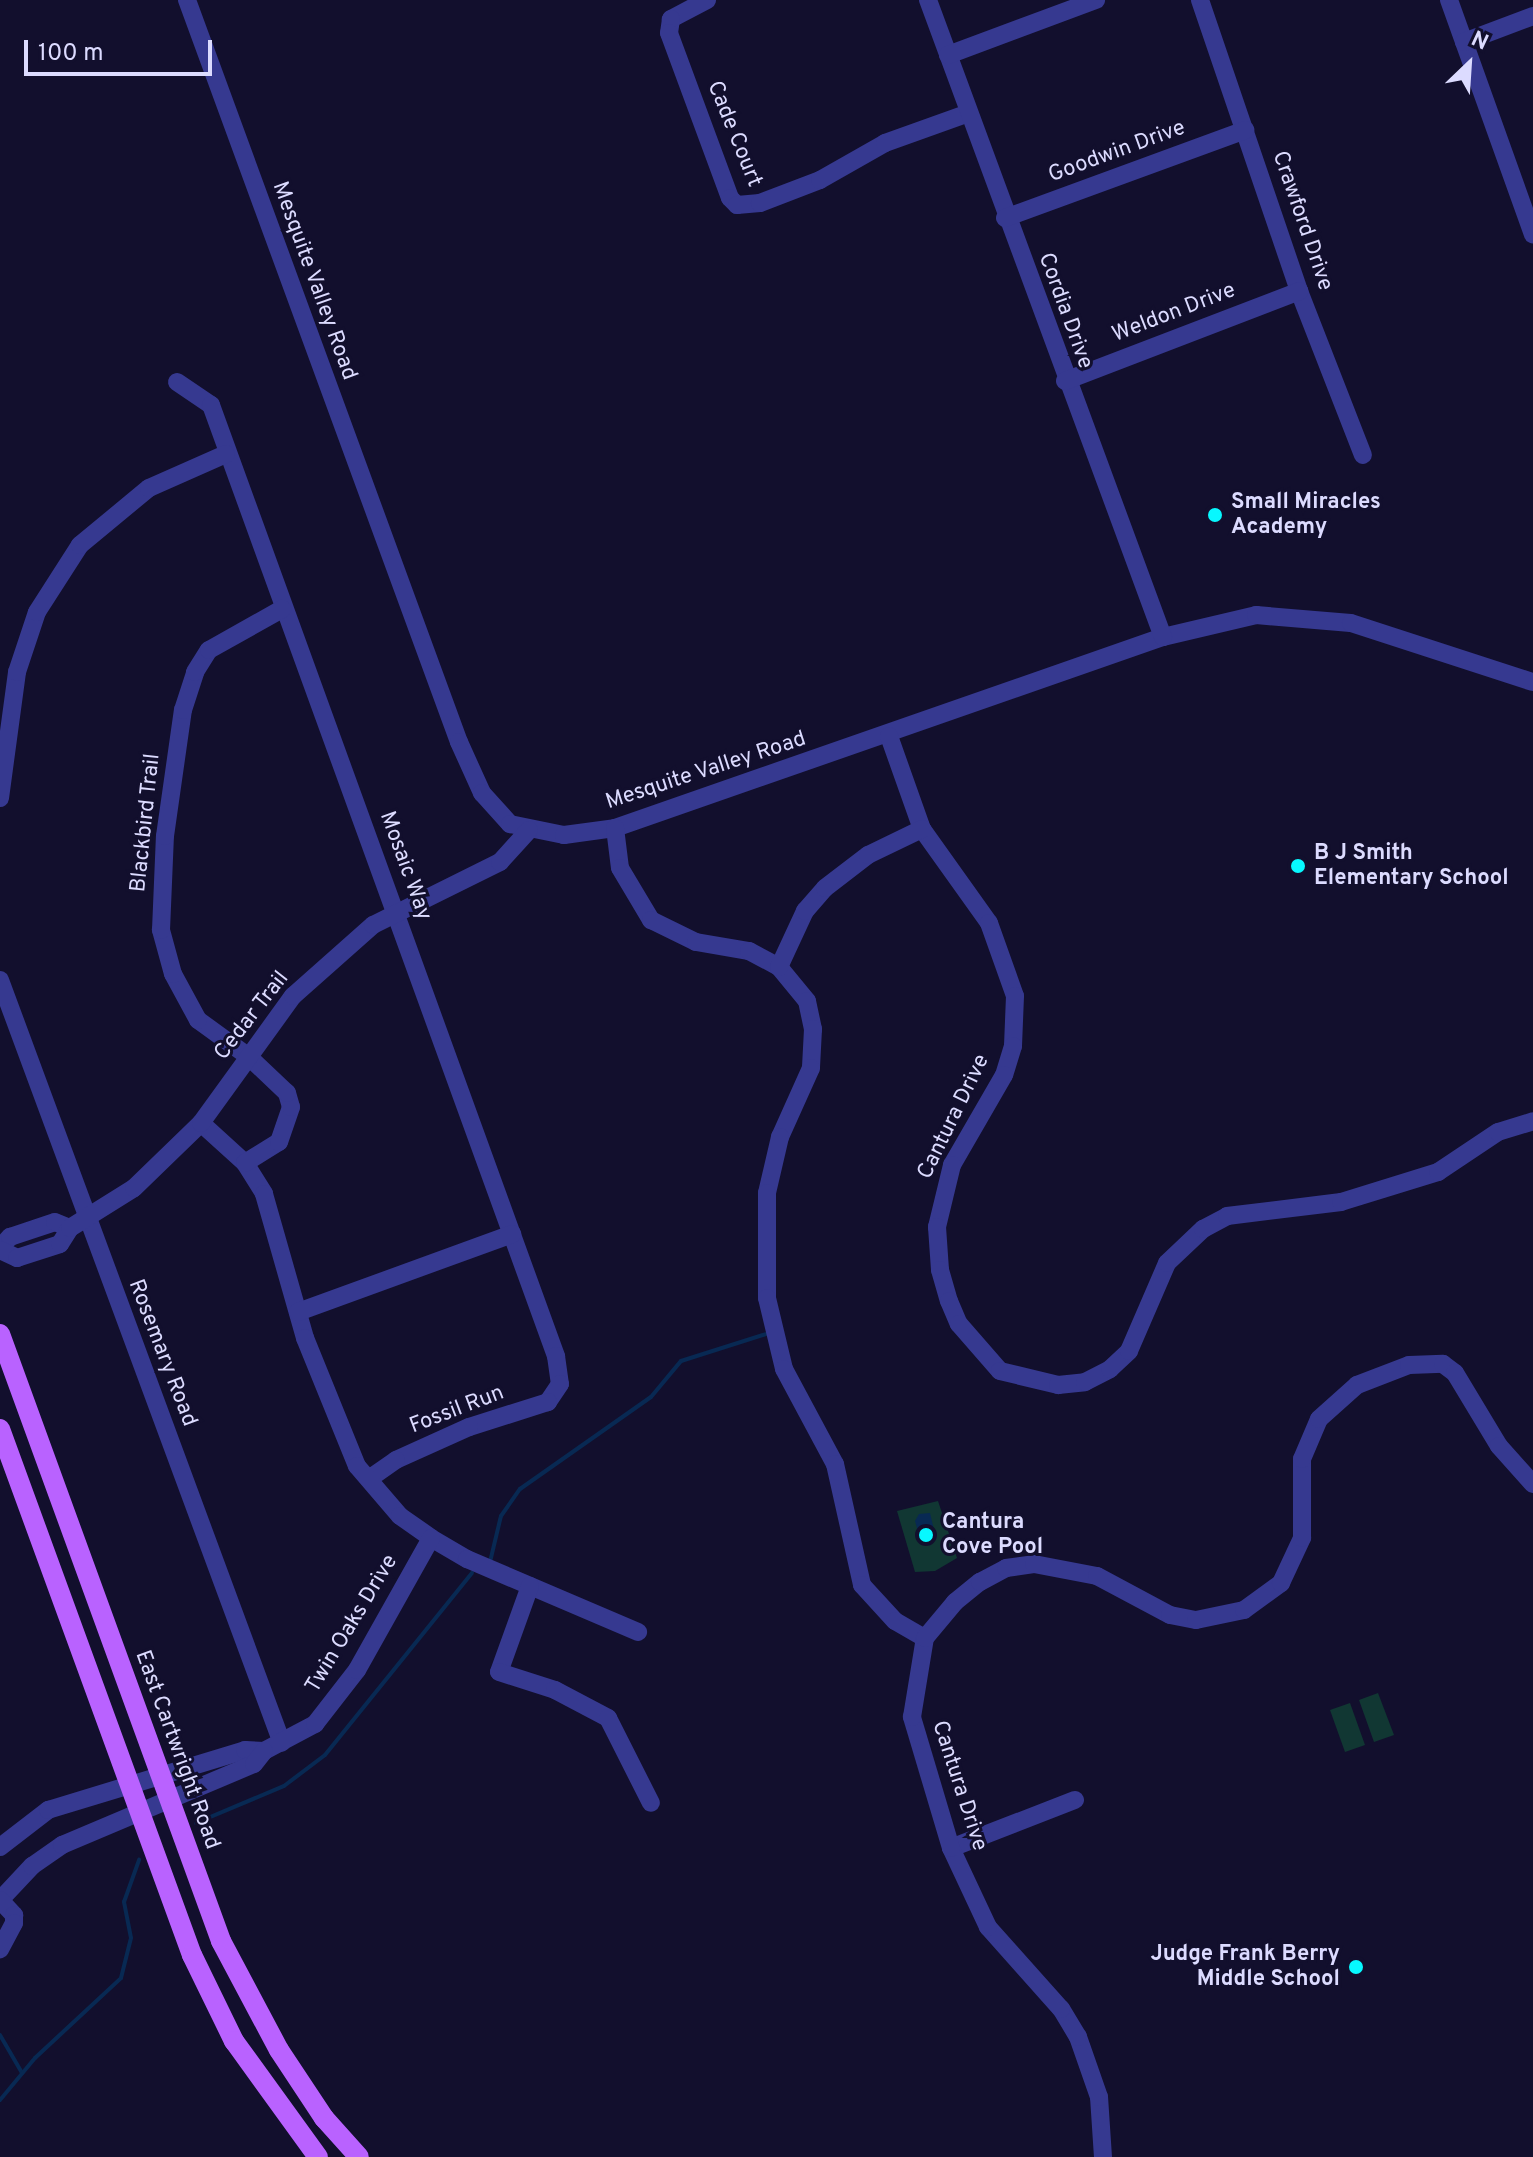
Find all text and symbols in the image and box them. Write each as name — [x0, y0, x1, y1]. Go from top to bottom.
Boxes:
scale bar — [28, 24, 216, 74]
north arrow — [1429, 24, 1509, 104]
text: N — [1466, 26, 1492, 57]
text: 100 m — [38, 39, 104, 69]
street label: Cade Court — [701, 77, 767, 191]
street label: Goodwin Drive — [1045, 115, 1189, 189]
street label: Crawford Drive — [1266, 148, 1338, 294]
street label: Mesquite Valley Road — [266, 178, 362, 384]
street label: Cordia Drive — [1032, 249, 1098, 373]
street label: Weldon Drive — [1109, 277, 1239, 349]
place label: Small Miracles Academy — [1231, 489, 1381, 540]
marker: Small Miracles Academy — [1206, 506, 1224, 524]
street label: Mesquite Valley Road — [602, 726, 810, 816]
street label: Blackbird Trail — [126, 752, 166, 894]
street label: Mosaic Way — [373, 808, 437, 924]
place label: B J Smith Elementary School — [1314, 840, 1509, 892]
marker: B J Smith Elementary School — [1289, 857, 1307, 875]
street label: Cedar Trail — [209, 966, 295, 1066]
street label: Cantura Drive — [912, 1050, 996, 1184]
street label: Rosemary Road — [122, 1276, 202, 1430]
street label: Fossil Run — [406, 1380, 508, 1440]
place label: Cantura Cove Pool — [942, 1509, 1043, 1560]
marker: Cantura Cove Pool — [917, 1526, 935, 1544]
street label: Twin Oaks Drive — [300, 1550, 404, 1698]
street label: East Cartwright Road — [129, 1647, 225, 1853]
street label: Cantura Drive — [926, 1718, 992, 1854]
place label: Judge Frank Berry Middle School — [1151, 1941, 1340, 1992]
marker: Judge Frank Berry Middle School — [1347, 1958, 1365, 1976]

